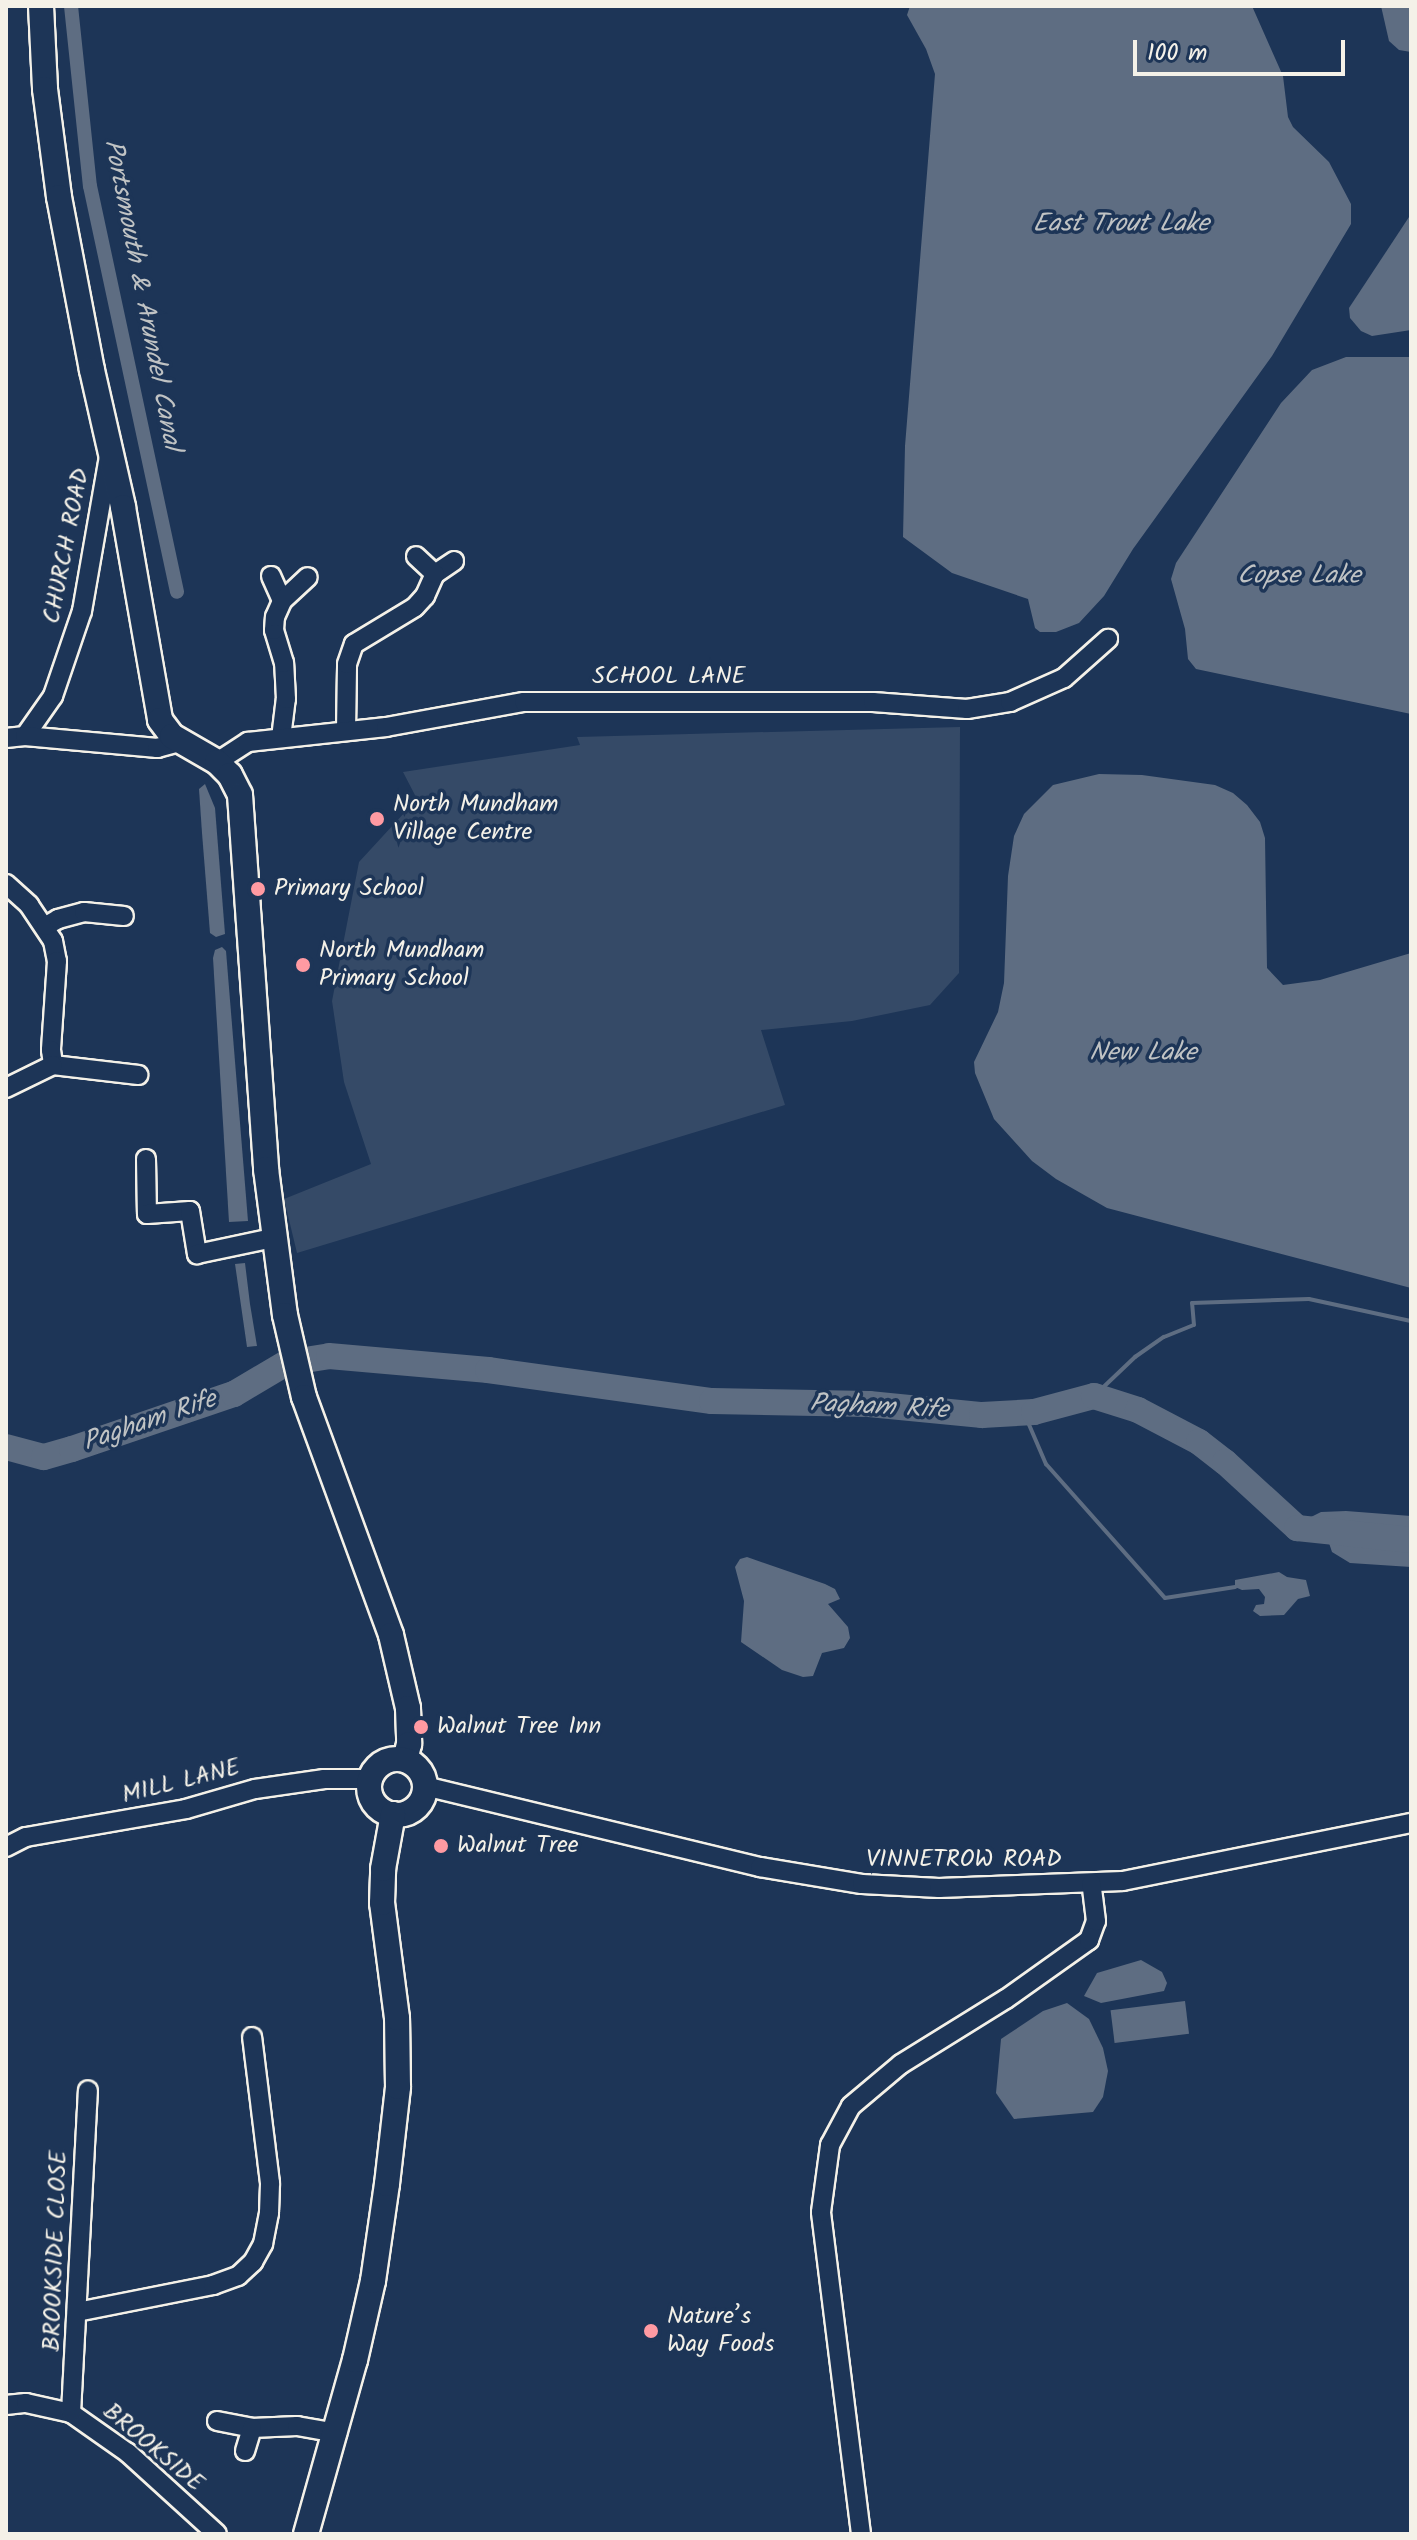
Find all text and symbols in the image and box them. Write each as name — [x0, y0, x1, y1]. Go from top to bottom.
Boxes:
scale bar — [1137, 24, 1349, 74]
text: 100 m — [1147, 34, 1207, 73]
water label: Portsmouth & Arundel Canal — [96, 137, 186, 453]
water label: East Trout Lake — [1033, 209, 1209, 241]
street label: CHURCH ROAD — [38, 466, 96, 626]
water label: Copse Lake — [1237, 561, 1361, 593]
street label: SCHOOL LANE — [592, 663, 746, 691]
place label: North Mundham Village Centre — [393, 791, 558, 847]
marker: North Mundham Village Centre — [368, 810, 386, 828]
place label: Primary School — [274, 875, 424, 903]
marker: Primary School — [249, 880, 267, 898]
place label: North Mundham Primary School — [319, 937, 484, 993]
marker: North Mundham Primary School — [294, 956, 312, 974]
water label: New Lake — [1089, 1038, 1197, 1070]
water label: Pagham Rife — [79, 1385, 221, 1459]
water label: Pagham Rife — [809, 1389, 949, 1427]
place label: Walnut Tree Inn — [437, 1713, 601, 1741]
marker: Walnut Tree Inn — [412, 1718, 430, 1736]
street label: MILL LANE — [119, 1753, 243, 1811]
place label: Walnut Tree — [457, 1832, 579, 1860]
marker: Walnut Tree — [432, 1837, 450, 1855]
street label: VINNETROW ROAD — [866, 1846, 1062, 1874]
street label: BROOKSIDE CLOSE — [38, 2150, 74, 2352]
place label: Nature’s Way Foods — [667, 2303, 774, 2359]
marker: Nature’s Way Foods — [642, 2322, 660, 2340]
street label: BROOKSIDE — [97, 2398, 209, 2498]

